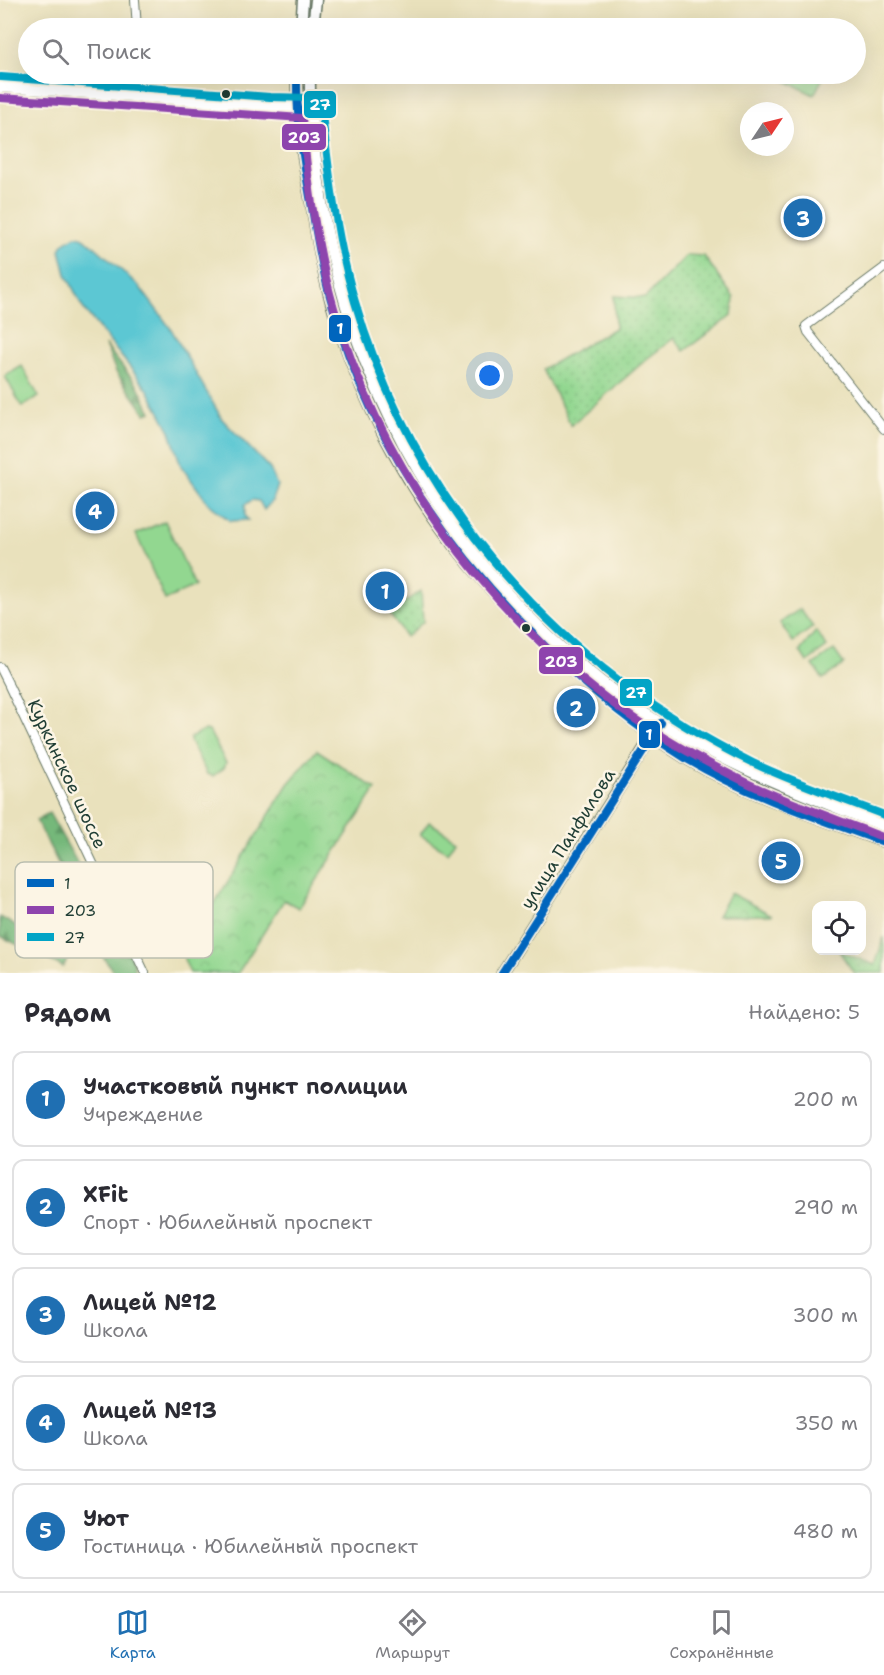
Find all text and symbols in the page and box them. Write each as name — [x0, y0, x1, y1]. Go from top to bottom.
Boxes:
search box — [18, 18, 866, 84]
icon: search — [39, 35, 72, 68]
text: Поиск — [87, 37, 151, 66]
unlabelled marker — [220, 88, 232, 100]
line badge: 27 — [303, 90, 337, 119]
text: 27 — [309, 94, 331, 115]
north arrow — [740, 102, 794, 156]
line badge: 203 — [281, 123, 327, 151]
text: 203 — [288, 127, 320, 148]
pin: 3 — [784, 196, 822, 240]
line badge: 1 — [328, 314, 352, 343]
text: 1 — [336, 318, 344, 339]
your location — [475, 361, 504, 390]
pin: 4 — [76, 488, 115, 534]
pin: 1 — [366, 568, 404, 614]
unlabelled marker — [520, 622, 532, 634]
line badge: 203 — [538, 646, 584, 675]
text: 203 — [545, 651, 577, 672]
line badge: 27 — [619, 678, 653, 707]
text: 27 — [625, 682, 647, 703]
pin: 2 — [556, 686, 596, 730]
street label: Куркинское шоссе — [22, 695, 112, 853]
line badge: 1 — [638, 720, 661, 749]
text: 1 — [645, 724, 653, 745]
street label: улица Панфилова — [515, 764, 621, 914]
pin: 5 — [762, 838, 800, 884]
legend — [15, 862, 213, 958]
text: 1 — [64, 873, 71, 894]
text: 203 — [64, 900, 96, 921]
map controls — [812, 901, 866, 955]
button: locate — [812, 901, 866, 955]
text: 27 — [64, 927, 85, 948]
text: Рядом — [24, 995, 111, 1030]
text: Найдено: 5 — [748, 999, 860, 1025]
text: Участковый пункт полиции — [83, 1072, 407, 1101]
text: 1 — [41, 1086, 50, 1112]
text: 200 m — [793, 1086, 858, 1112]
text: Учреждение — [83, 1101, 203, 1127]
text: XFit — [83, 1180, 128, 1209]
text: 2 — [39, 1194, 53, 1220]
text: 290 m — [793, 1194, 858, 1220]
text: Спорт · Юбилейный проспект — [83, 1209, 372, 1235]
text: Лицей №12 — [83, 1288, 217, 1317]
text: 3 — [39, 1302, 53, 1328]
text: 300 m — [792, 1302, 858, 1328]
text: Школа — [83, 1317, 148, 1343]
text: Лицей №13 — [83, 1396, 217, 1425]
text: 4 — [39, 1410, 53, 1436]
text: 350 m — [794, 1410, 858, 1436]
text: Школа — [83, 1425, 148, 1451]
text: Уют — [83, 1504, 129, 1533]
text: 5 — [39, 1518, 52, 1544]
text: 480 m — [793, 1518, 858, 1544]
text: Гостиница · Юбилейный проспект — [83, 1533, 418, 1559]
tab: Карта — [110, 1606, 156, 1663]
tab: Маршрут — [375, 1606, 450, 1663]
tab: Сохранённые — [670, 1606, 774, 1663]

